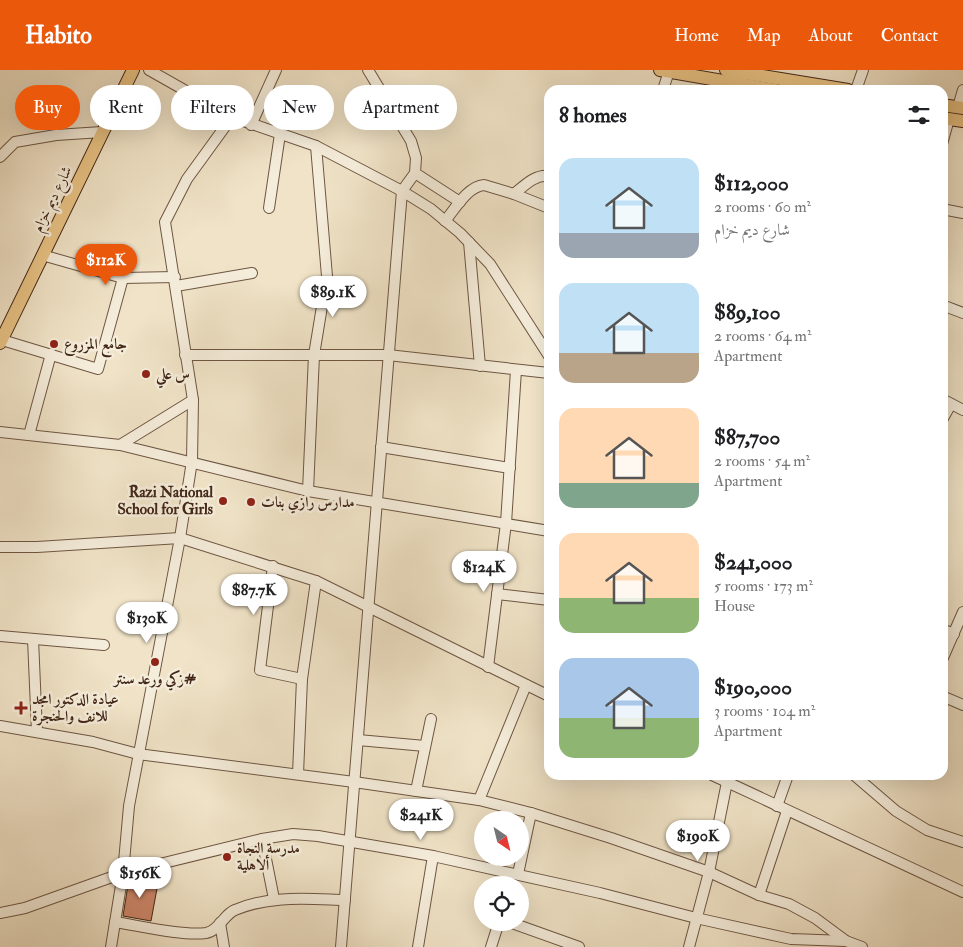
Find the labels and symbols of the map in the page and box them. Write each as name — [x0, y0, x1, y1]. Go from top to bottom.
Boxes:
street label: شارع ديم خزام — [28, 163, 79, 237]
pin: $112K — [71, 244, 141, 286]
pin: $89.1K — [292, 276, 374, 318]
place label: جامع المزروع — [64, 335, 127, 358]
marker: جامع المزروع — [48, 338, 60, 350]
place label: س علي — [155, 365, 190, 389]
marker: س علي — [140, 368, 152, 380]
place label: Razi National School for Girls — [118, 483, 213, 519]
place label: مدارس رازي بنات — [261, 493, 355, 514]
marker: Razi National School for Girls — [217, 495, 229, 507]
marker: مدارس رازي بنات — [245, 496, 257, 508]
pin: $124K — [449, 550, 519, 593]
pin: $87.7K — [213, 574, 295, 616]
pin: $130K — [112, 602, 182, 644]
marker: زكي ورعد سنتر# — [149, 656, 161, 668]
place label: زكي ورعد سنتر# — [112, 670, 196, 691]
place label: عيادة الدكتور امجد للانف والحنجرة — [32, 690, 119, 726]
marker: عيادة الدكتور امجد للانف والحنجرة — [14, 701, 28, 715]
pin: $241K — [386, 798, 456, 841]
north arrow — [474, 811, 529, 866]
pin: $190K — [663, 820, 733, 862]
place label: مدرسة النجاة ألاهلية — [237, 839, 300, 875]
marker: مدرسة النجاة ألاهلية — [221, 851, 233, 863]
pin: $156K — [105, 856, 175, 899]

